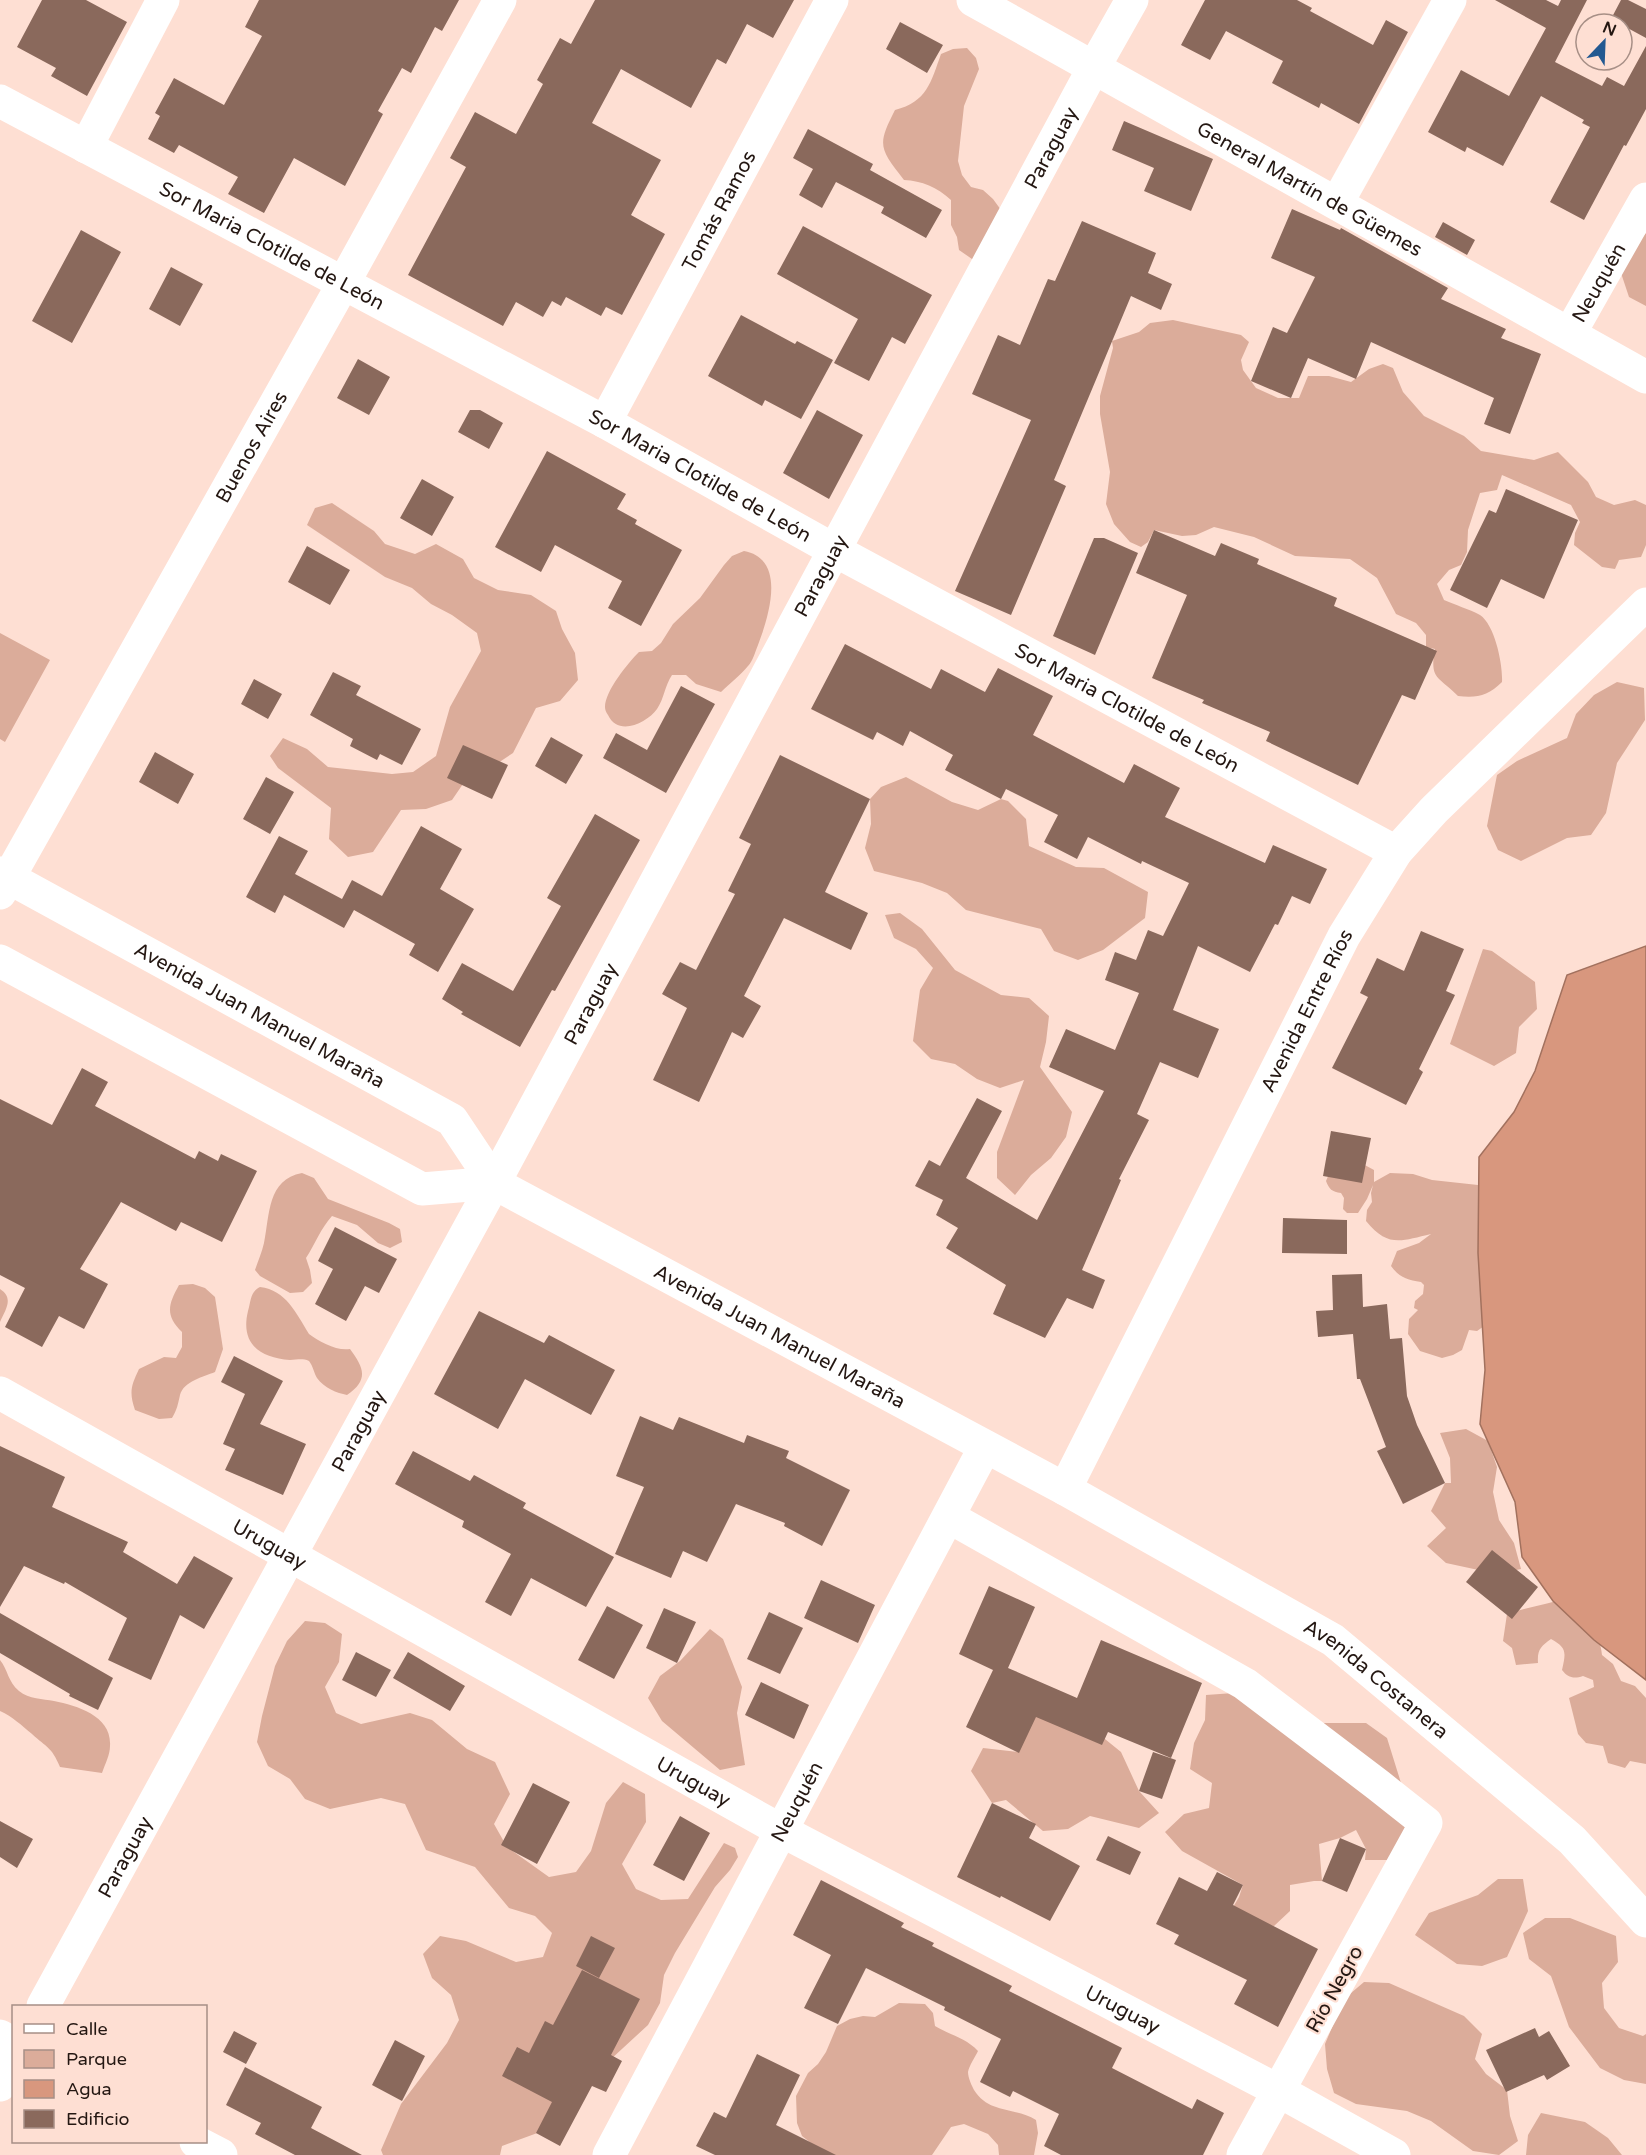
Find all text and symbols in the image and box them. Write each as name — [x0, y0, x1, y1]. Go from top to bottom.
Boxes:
north arrow — [1574, 12, 1634, 72]
text: N — [1600, 17, 1619, 41]
street label: Paraguay — [1020, 103, 1084, 193]
street label: General Martín de Güemes — [1192, 117, 1426, 262]
street label: Tomás Ramos — [677, 147, 762, 275]
street label: Sor Maria Clotilde de León — [155, 177, 388, 316]
street label: Neuquén — [1567, 239, 1632, 327]
street label: Buenos Aires — [211, 387, 293, 508]
street label: Sor Maria Clotilde de León — [584, 405, 815, 548]
street label: Paraguay — [790, 531, 853, 621]
street label: Sor Maria Clotilde de León — [1010, 638, 1243, 778]
street label: Avenida Entre Ríos — [1256, 925, 1358, 1096]
street label: Avenida Juan Manuel Maraña — [130, 938, 389, 1094]
street label: Paraguay — [559, 959, 623, 1049]
street label: Avenida Juan Manuel Maraña — [649, 1260, 909, 1414]
street label: Paraguay — [327, 1386, 391, 1476]
street label: Uruguay — [228, 1515, 311, 1575]
street label: Avenida Costanera — [1299, 1615, 1453, 1744]
street label: Uruguay — [652, 1752, 735, 1813]
street label: Neuquén — [766, 1758, 829, 1847]
street label: Paraguay — [93, 1812, 158, 1903]
street label: Río Negro — [1301, 1942, 1369, 2037]
street label: Uruguay — [1081, 1981, 1164, 2040]
legend — [12, 2005, 207, 2143]
text: Calle — [66, 2018, 108, 2040]
text: Parque — [66, 2048, 127, 2070]
text: Agua — [66, 2078, 112, 2100]
text: Edificio — [66, 2108, 130, 2130]

